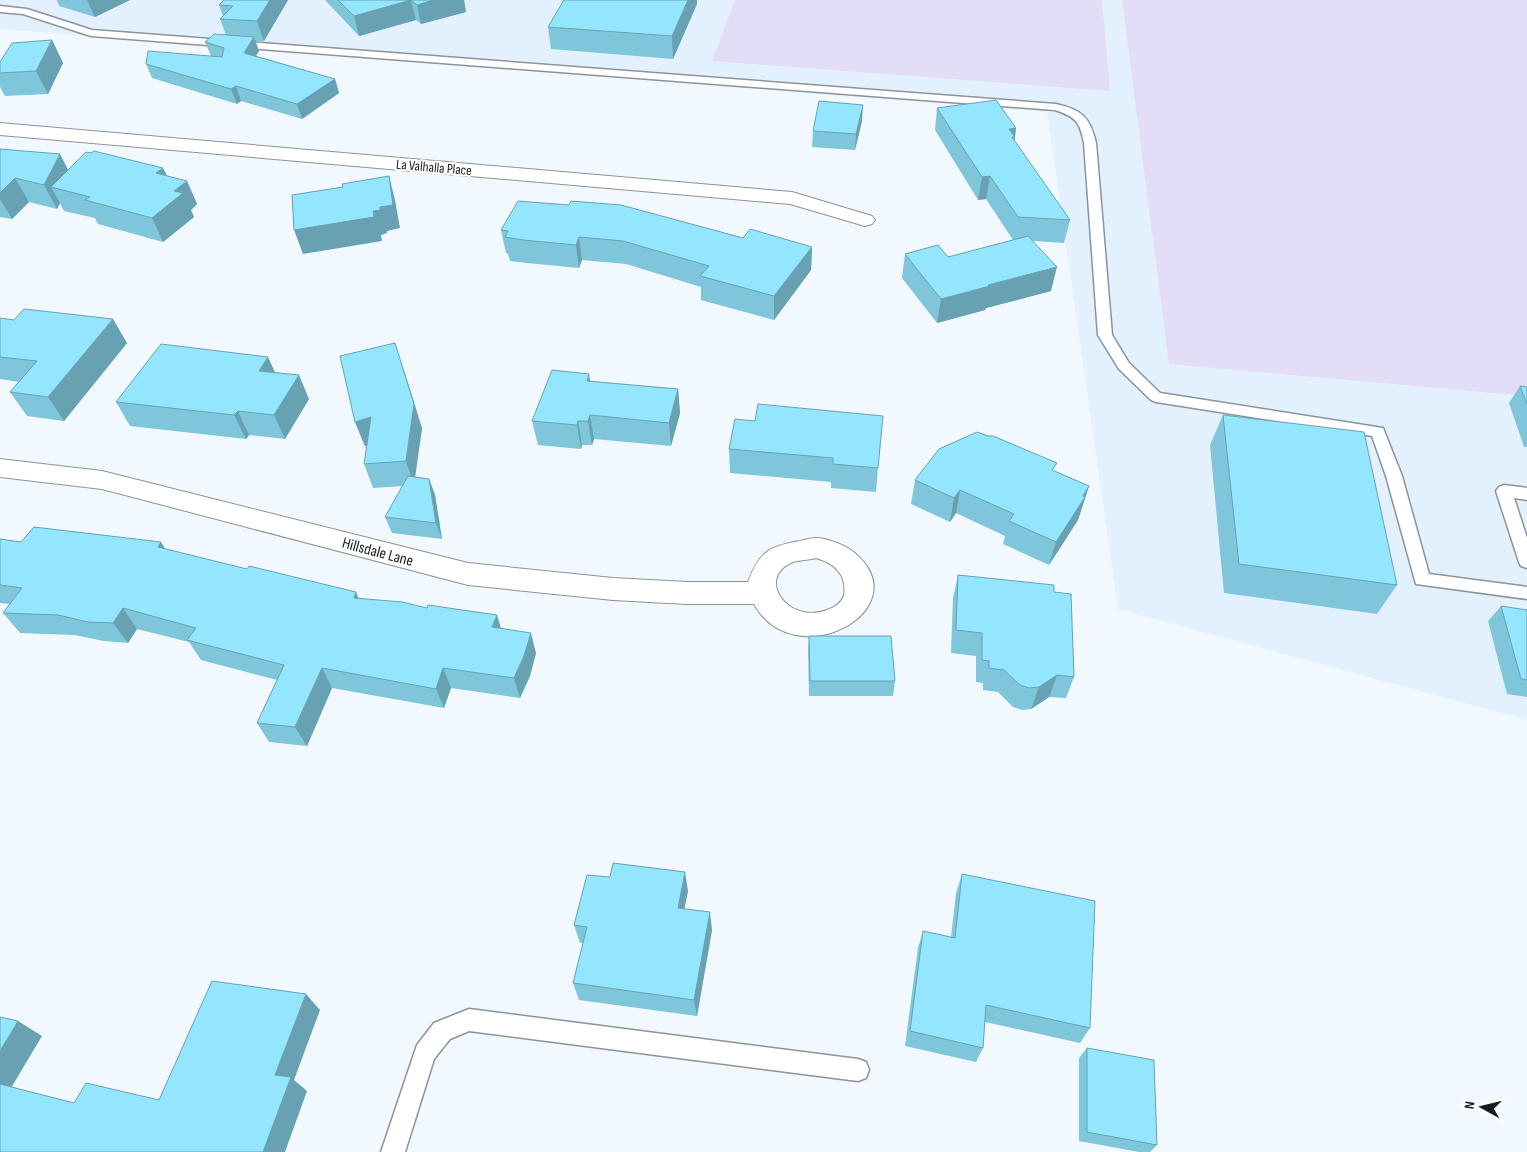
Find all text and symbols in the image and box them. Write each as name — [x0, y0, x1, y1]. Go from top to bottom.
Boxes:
street label: La Valhalla Place — [395, 156, 473, 179]
street label: Hillsdale Lane — [340, 534, 415, 571]
north arrow — [1457, 1082, 1507, 1132]
text: N — [1461, 1100, 1479, 1110]

